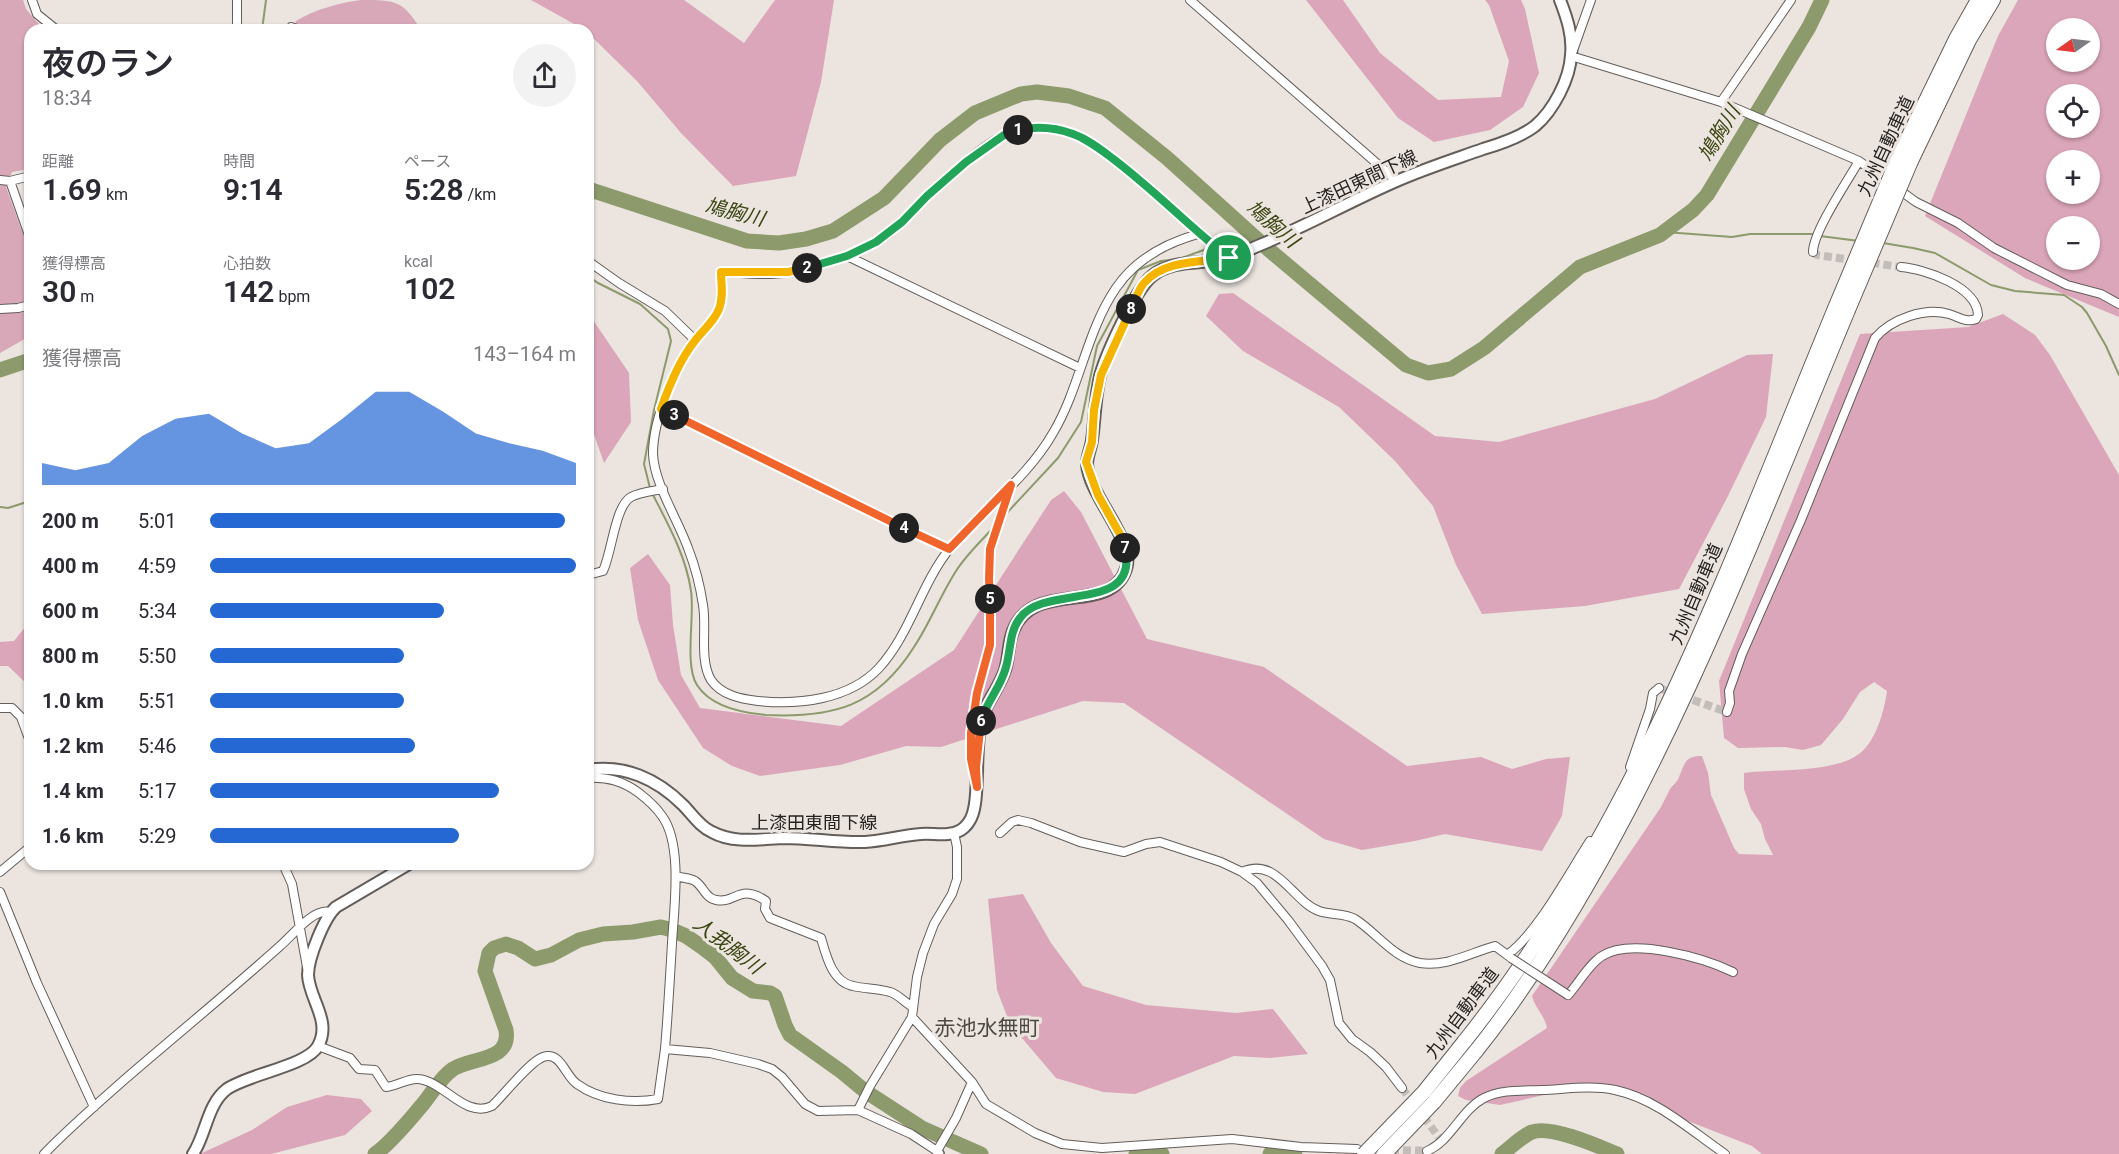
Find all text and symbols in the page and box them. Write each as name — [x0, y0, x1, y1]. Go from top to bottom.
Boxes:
north arrow — [2046, 18, 2100, 72]
map controls — [2046, 18, 2100, 270]
text: 夜のラン — [42, 44, 174, 83]
button: share — [513, 44, 576, 107]
button: locate — [2046, 84, 2100, 138]
text: 18:34 — [42, 86, 92, 110]
street label: 九州自動車道 — [1853, 92, 1918, 199]
water label: 鳩胸川 — [1693, 99, 1746, 165]
pin: 1 — [1003, 115, 1033, 145]
text: 1 — [1013, 120, 1023, 139]
street label: 上漆田東間下線 — [1297, 145, 1420, 218]
button: + — [2046, 150, 2100, 204]
text: 距離 — [42, 152, 74, 171]
text: 時間 — [223, 152, 255, 171]
text: ペース — [404, 152, 451, 171]
text: 1.69 — [42, 172, 102, 207]
text: 9:14 — [223, 172, 283, 207]
text: 5:28 — [404, 172, 464, 207]
text: km — [102, 185, 128, 204]
text: /km — [464, 185, 496, 204]
water label: 鳩胸川 — [703, 193, 769, 231]
water label: 鳩胸川 — [1242, 195, 1305, 254]
button: − — [2046, 216, 2100, 270]
pin — [1203, 232, 1254, 283]
icon: arrive — [1212, 241, 1245, 274]
text: kcal — [404, 252, 433, 271]
pin: 2 — [792, 253, 822, 283]
text: 獲得標高 — [42, 254, 106, 273]
text: 心拍数 — [223, 254, 271, 273]
text: 2 — [802, 258, 812, 277]
text: 102 — [404, 271, 455, 306]
text: 30 — [42, 274, 76, 309]
text: 142 — [223, 274, 274, 309]
text: m — [76, 287, 94, 306]
text: bpm — [274, 287, 310, 306]
pin: 8 — [1116, 294, 1146, 324]
text: 8 — [1126, 299, 1136, 318]
text: 143–164 m — [473, 342, 576, 366]
text: 獲得標高 — [42, 346, 122, 370]
pin: 3 — [659, 400, 689, 430]
text: 3 — [669, 405, 679, 424]
text: 200 m — [42, 509, 99, 533]
text: 5:01 — [138, 509, 177, 533]
pin: 4 — [889, 513, 919, 543]
text: 4 — [899, 518, 909, 537]
pin: 7 — [1110, 533, 1140, 563]
text: 7 — [1120, 538, 1130, 557]
street label: 九州自動車道 — [1665, 540, 1726, 648]
text: 400 m — [42, 554, 99, 578]
text: 4:59 — [138, 554, 177, 578]
pin: 5 — [975, 584, 1005, 614]
text: 5 — [985, 589, 995, 608]
text: 600 m — [42, 599, 99, 623]
text: 5:34 — [138, 599, 177, 623]
text: 800 m — [42, 644, 99, 668]
text: 5:50 — [138, 644, 177, 668]
text: 1.0 km — [42, 689, 104, 713]
text: 5:51 — [138, 689, 177, 713]
pin: 6 — [966, 706, 996, 736]
text: 6 — [976, 711, 986, 730]
text: 1.2 km — [42, 734, 104, 758]
text: 5:46 — [138, 734, 177, 758]
text: 1.4 km — [42, 779, 104, 803]
text: 5:17 — [138, 779, 177, 803]
street label: 上漆田東間下線 — [751, 812, 877, 833]
text: 1.6 km — [42, 824, 104, 848]
text: 5:29 — [138, 824, 177, 848]
water label: 人我胸川 — [689, 911, 769, 980]
street label: 九州自動車道 — [1421, 963, 1502, 1062]
district label: 赤池水無町 — [935, 1016, 1040, 1040]

